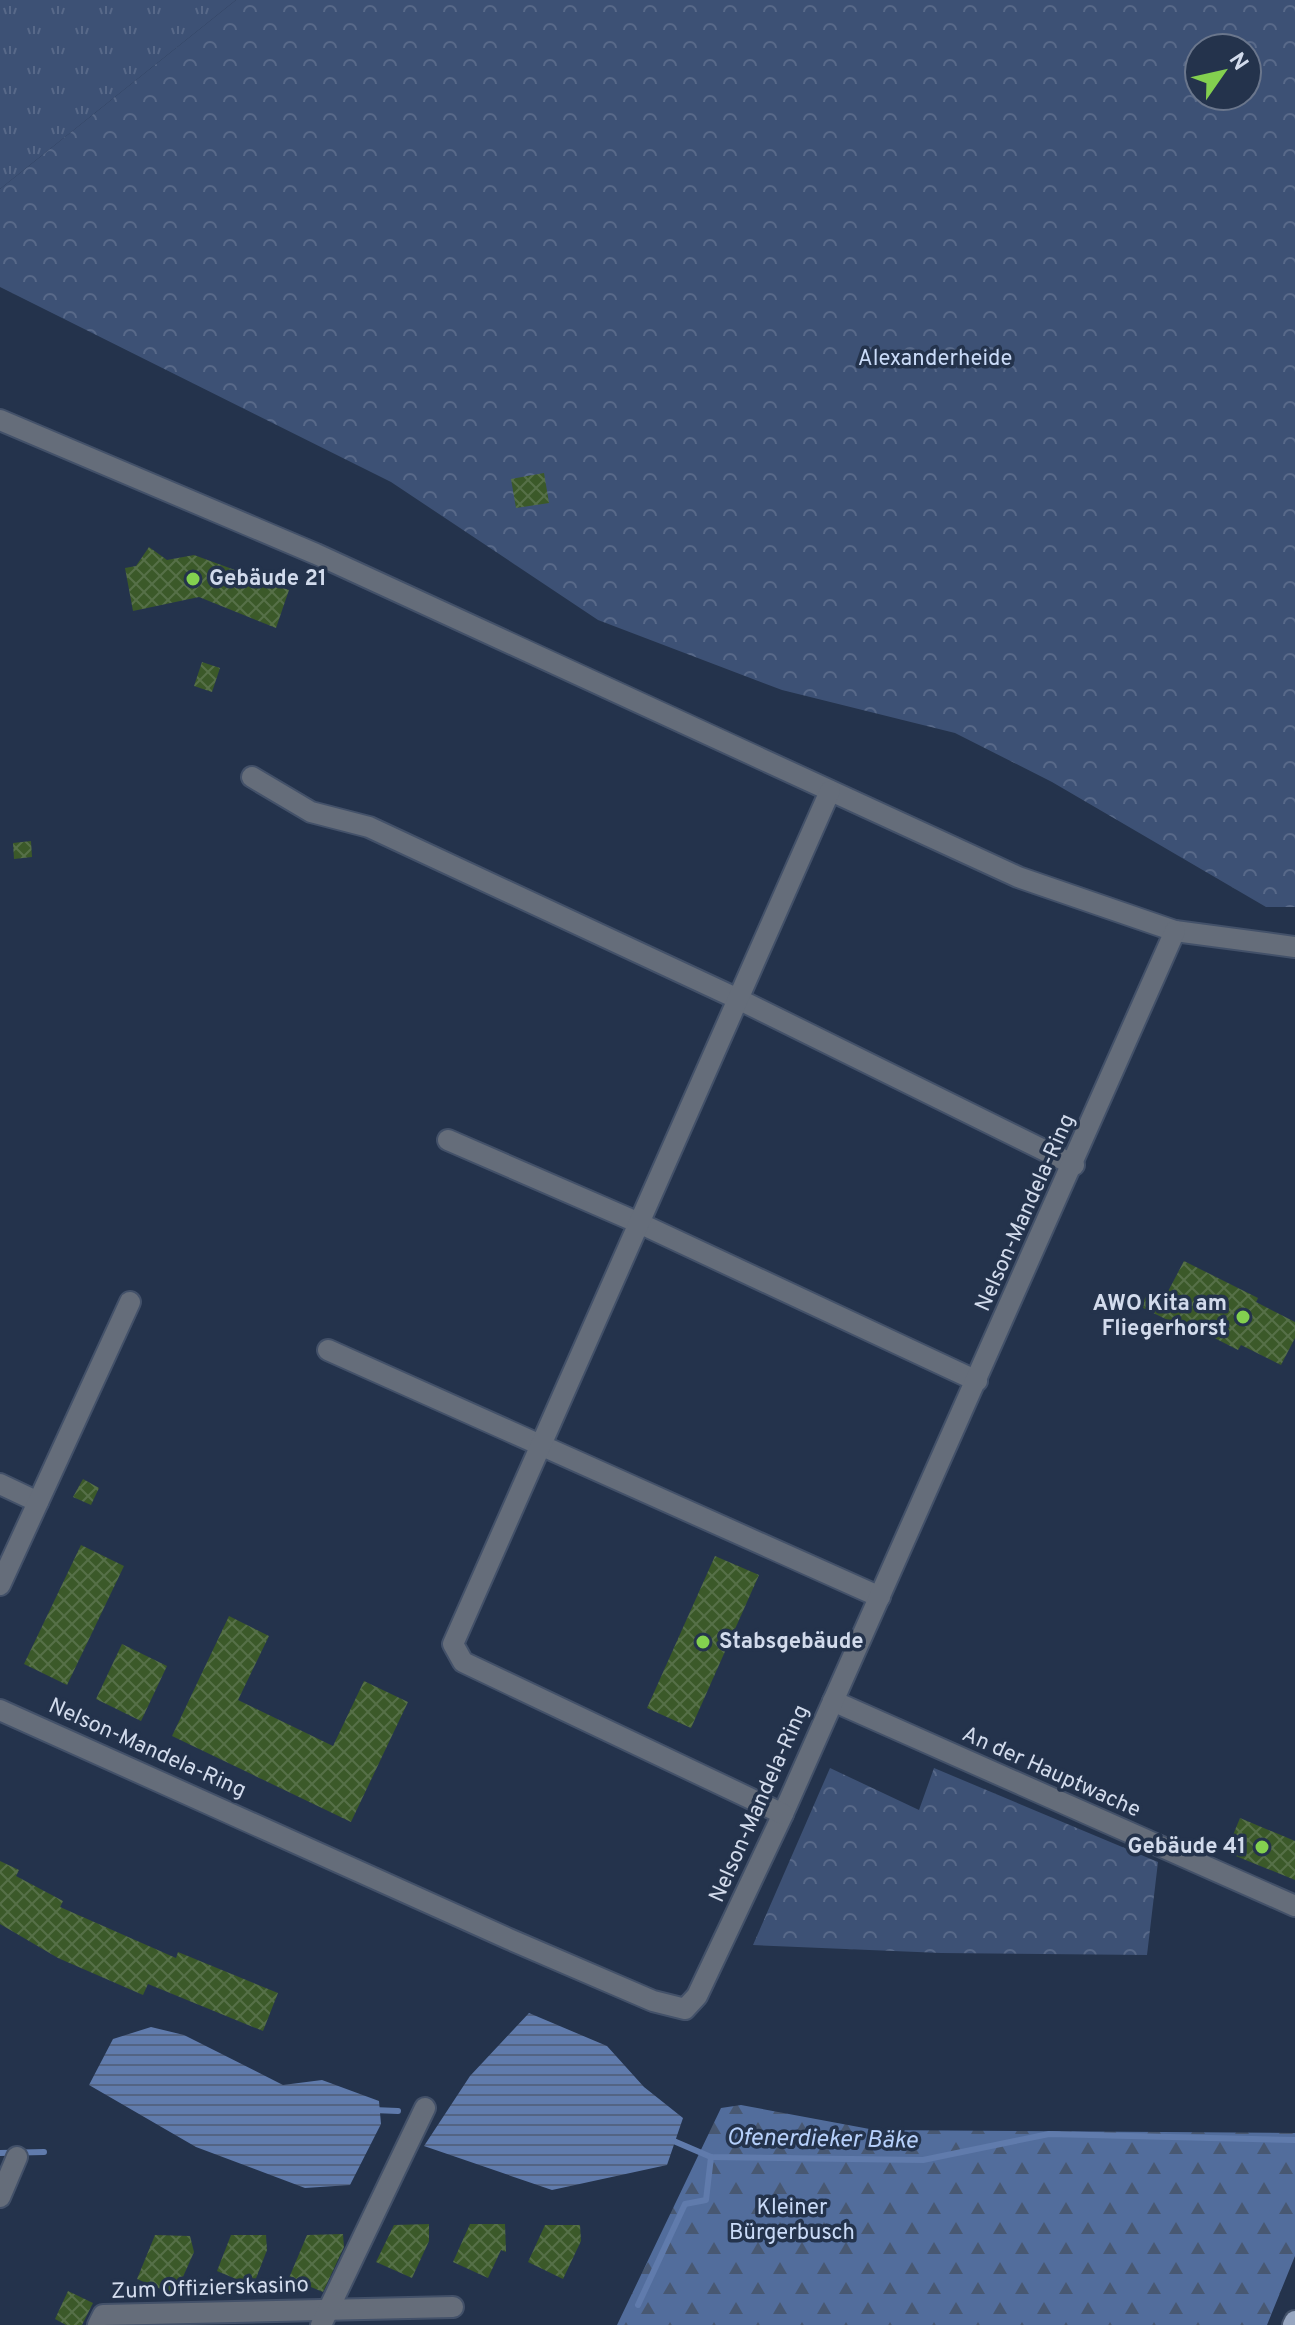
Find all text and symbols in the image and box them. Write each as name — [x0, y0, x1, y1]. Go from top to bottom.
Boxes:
north arrow — [1183, 32, 1263, 112]
text: N — [1222, 48, 1253, 76]
park label: Alexanderheide — [858, 346, 1012, 373]
place label: Gebäude 21 — [209, 566, 327, 593]
marker: Gebäude 21 — [184, 570, 202, 588]
street label: Nelson-Mandela-Ring — [970, 1110, 1082, 1316]
place label: AWO Kita am Fliegerhorst — [1093, 1291, 1227, 1343]
marker: AWO Kita am Fliegerhorst — [1234, 1308, 1252, 1326]
place label: Stabsgebäude — [719, 1629, 864, 1656]
marker: Stabsgebäude — [694, 1633, 712, 1651]
street label: Nelson-Mandela-Ring — [44, 1693, 250, 1805]
street label: Nelson-Mandela-Ring — [704, 1701, 816, 1907]
street label: An der Hauptwache — [958, 1721, 1144, 1825]
place label: Gebäude 41 — [1128, 1834, 1246, 1861]
marker: Gebäude 41 — [1253, 1838, 1271, 1856]
water label: Ofenerdieker Bäke — [726, 2123, 918, 2157]
park label: Kleiner Bürgerbusch — [729, 2195, 855, 2247]
street label: Zum Offizierskasino — [111, 2272, 309, 2306]

